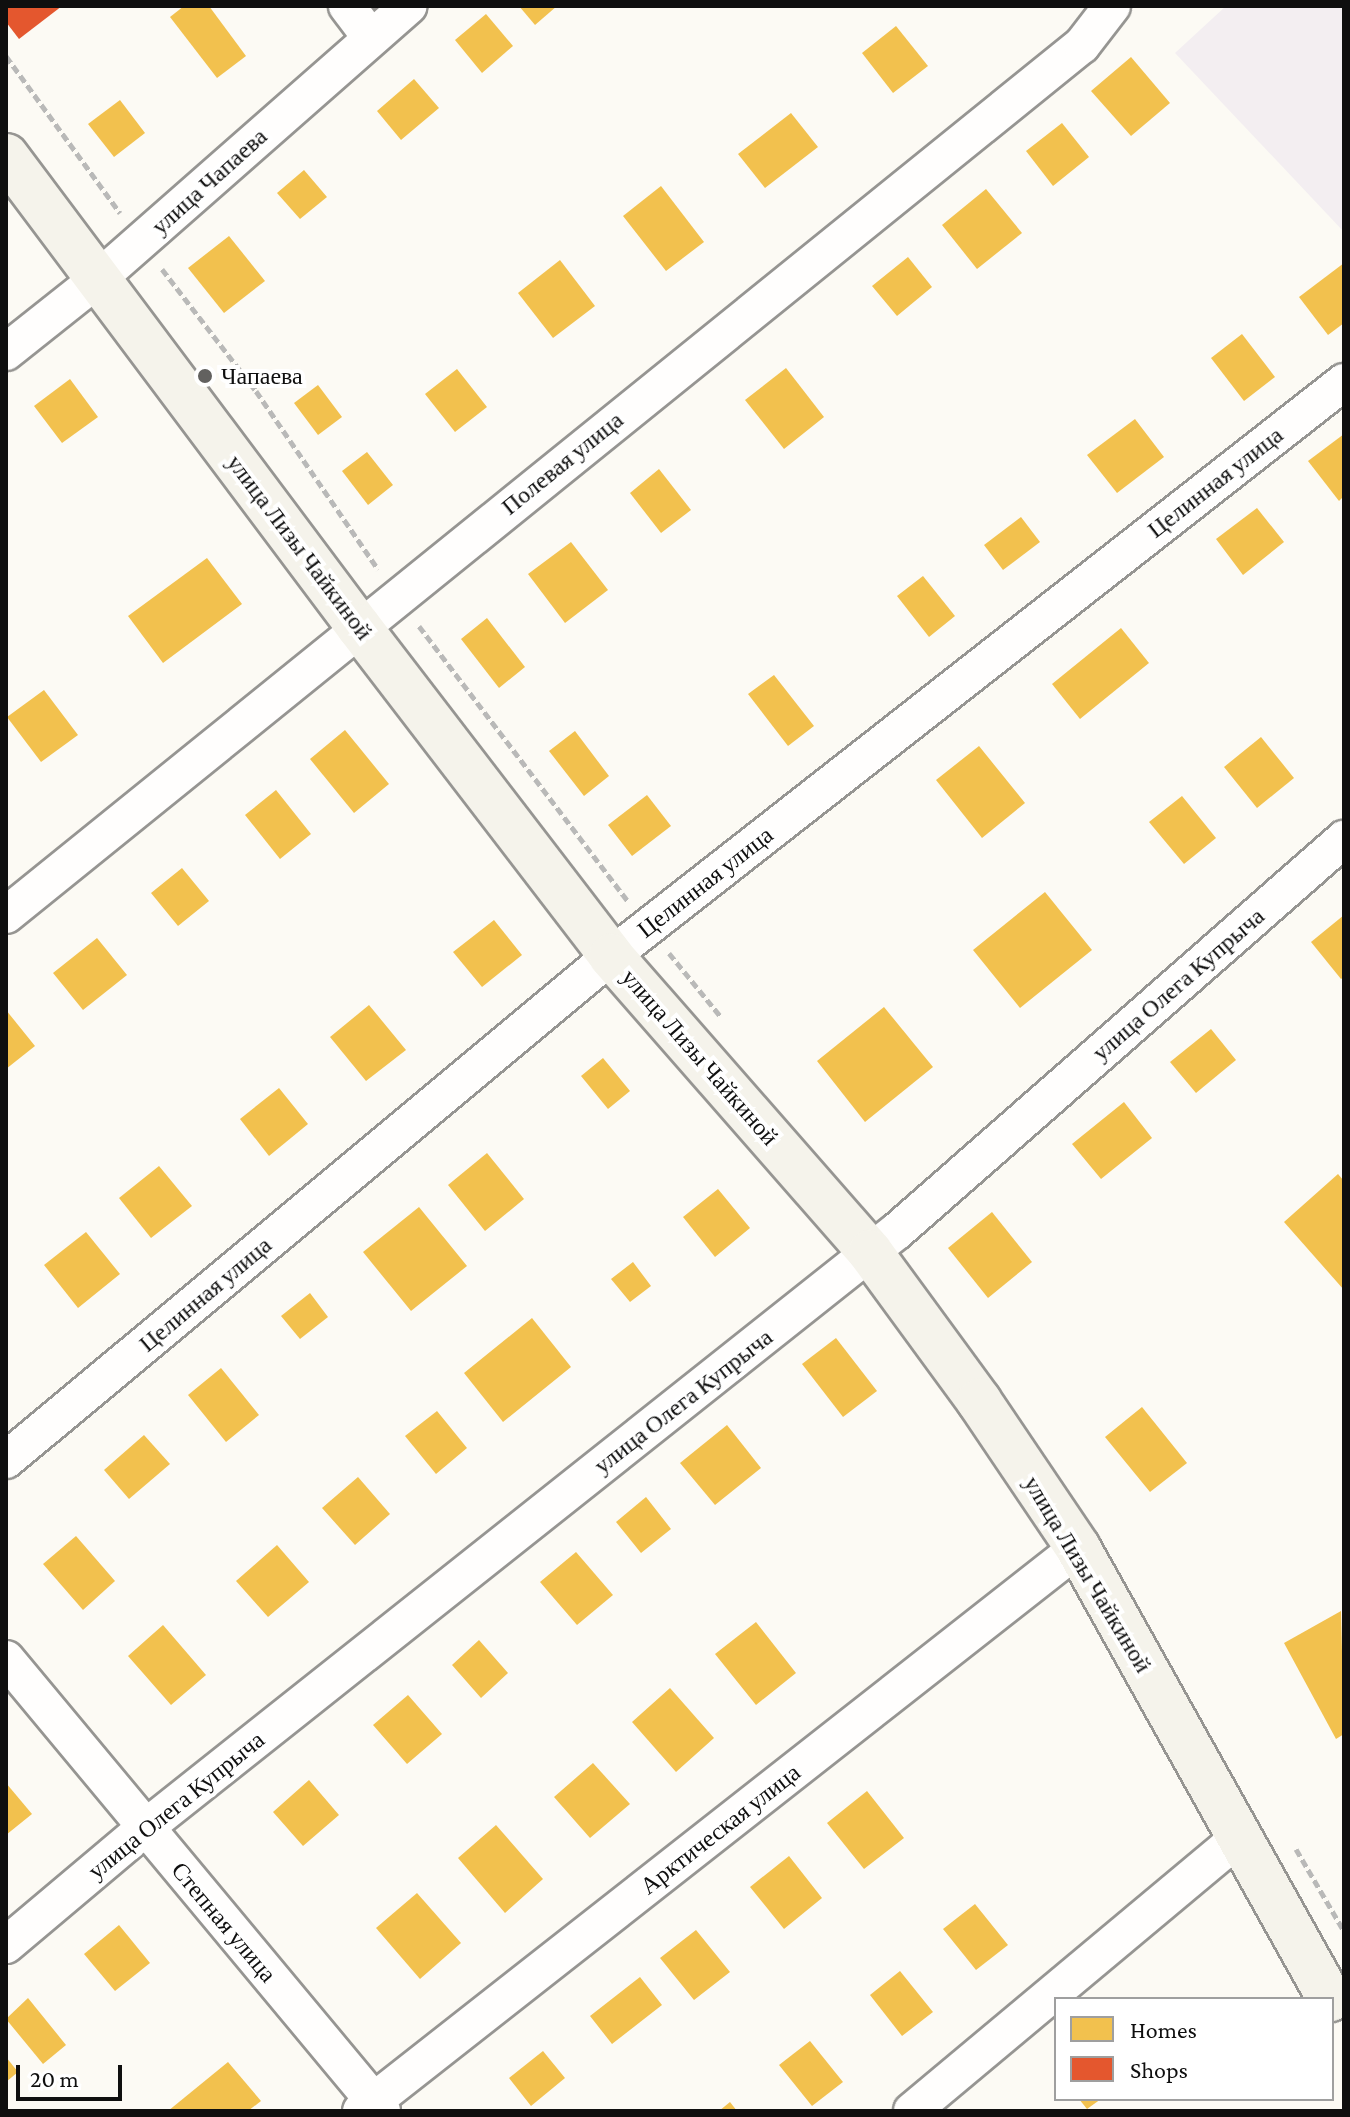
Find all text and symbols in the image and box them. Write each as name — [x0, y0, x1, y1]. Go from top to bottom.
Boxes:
street label: улица Чапаева — [145, 122, 273, 240]
place label: Чапаева — [221, 362, 303, 390]
marker: Чапаева — [196, 367, 214, 385]
street label: Полевая улица — [495, 405, 629, 521]
street label: Целинная улица — [1142, 420, 1288, 544]
street label: улица Лизы Чайкиной — [221, 449, 379, 645]
street label: Целинная улица — [632, 820, 778, 944]
street label: улица Олега Купрыча — [1086, 901, 1270, 1067]
street label: улица Лизы Чайкиной — [616, 963, 784, 1151]
street label: Целинная улица — [133, 1230, 277, 1358]
street label: улица Олега Купрыча — [588, 1322, 778, 1480]
street label: улица Лизы Чайкиной — [1018, 1470, 1158, 1678]
street label: улица Олега Купрыча — [82, 1725, 270, 1885]
street label: Арктическая улица — [634, 1758, 806, 1900]
street label: Степная улица — [165, 1856, 283, 1988]
legend — [1054, 1997, 1334, 2101]
text: Homes — [1130, 2016, 1197, 2043]
scale bar — [20, 2049, 126, 2099]
text: Shops — [1130, 2056, 1188, 2083]
text: 20 m — [30, 2065, 79, 2092]

